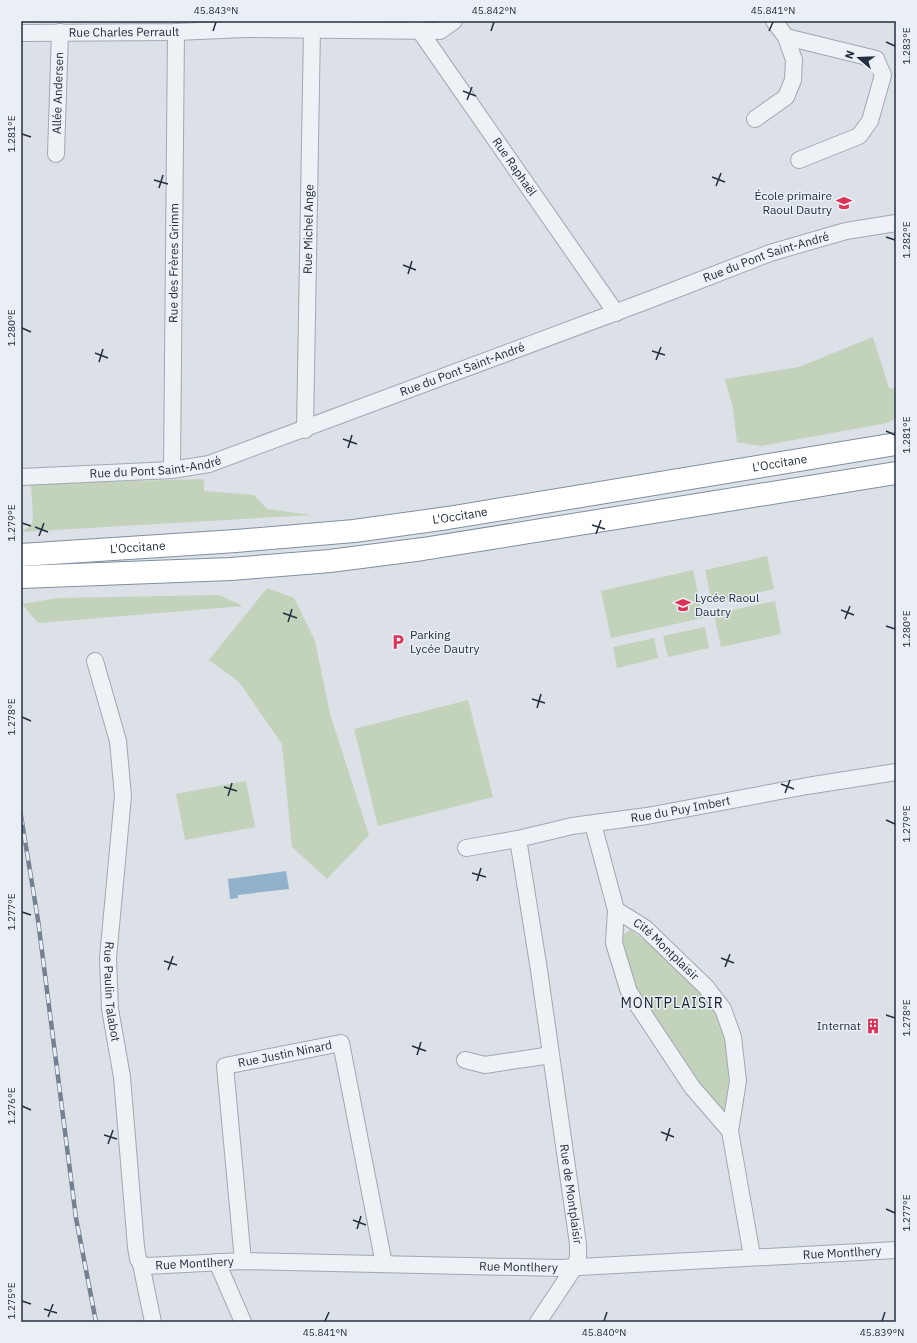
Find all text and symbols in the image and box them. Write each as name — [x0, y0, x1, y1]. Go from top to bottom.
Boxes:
text: 45.843°N — [194, 4, 238, 17]
text: 45.842°N — [472, 4, 516, 17]
text: 45.841°N — [751, 4, 795, 17]
street label: Rue Charles Perrault — [69, 24, 180, 40]
text: 1.283°E — [900, 27, 913, 65]
north arrow — [839, 38, 879, 78]
text: N — [842, 49, 857, 61]
street label: Allée Andersen — [49, 52, 66, 134]
text: 1.281°E — [5, 115, 18, 153]
street label: Rue Raphaël — [489, 134, 540, 199]
street label: Rue Michel Ange — [300, 184, 316, 274]
place label: École primaire Raoul Dautry — [755, 188, 832, 217]
school or university icon: École primaire Raoul Dautry — [835, 194, 853, 212]
street label: Rue des Frères Grimm — [165, 203, 181, 323]
text: 1.282°E — [900, 221, 913, 259]
street label: Rue du Pont Saint-André — [701, 228, 831, 285]
text: 1.280°E — [5, 309, 18, 347]
street label: Rue du Pont Saint-André — [397, 339, 527, 399]
text: 1.281°E — [900, 416, 913, 454]
street label: L'Occitane — [751, 451, 809, 475]
street label: Rue du Pont Saint-André — [89, 452, 224, 481]
text: 1.279°E — [5, 504, 18, 542]
street label: L'Occitane — [431, 504, 489, 527]
street label: L'Occitane — [110, 538, 166, 556]
place label: Lycée Raoul Dautry — [695, 590, 759, 619]
school or university icon: Lycée Raoul Dautry — [674, 596, 692, 614]
text: 1.280°E — [900, 610, 913, 648]
place label: Parking Lycée Dautry — [410, 627, 479, 656]
parking icon: Parking Lycée Dautry — [389, 633, 407, 651]
text: 1.278°E — [5, 698, 18, 736]
street label: Rue du Puy Imbert — [630, 793, 731, 825]
text: 1.279°E — [900, 805, 913, 843]
text: 1.277°E — [5, 893, 18, 931]
street label: Cité Montplaisir — [631, 915, 703, 984]
street label: Rue Paulin Talabot — [101, 941, 124, 1043]
district label: MONTPLAISIR — [620, 994, 724, 1012]
text: 1.278°E — [900, 999, 913, 1037]
building icon: Internat — [864, 1017, 882, 1035]
place label: Internat — [817, 1018, 861, 1033]
street label: Rue Justin Ninard — [237, 1037, 333, 1070]
text: 1.276°E — [5, 1087, 18, 1125]
street label: Rue de Montplaisir — [557, 1143, 586, 1246]
text: 1.277°E — [900, 1194, 913, 1232]
street label: Rue Montlhery — [802, 1243, 882, 1262]
street label: Rue Montlhery — [155, 1253, 234, 1273]
street label: Rue Montlhery — [479, 1258, 558, 1275]
text: 1.275°E — [5, 1282, 18, 1320]
text: 45.841°N — [303, 1326, 347, 1339]
text: 45.840°N — [582, 1326, 626, 1339]
text: 45.839°N — [860, 1326, 904, 1339]

